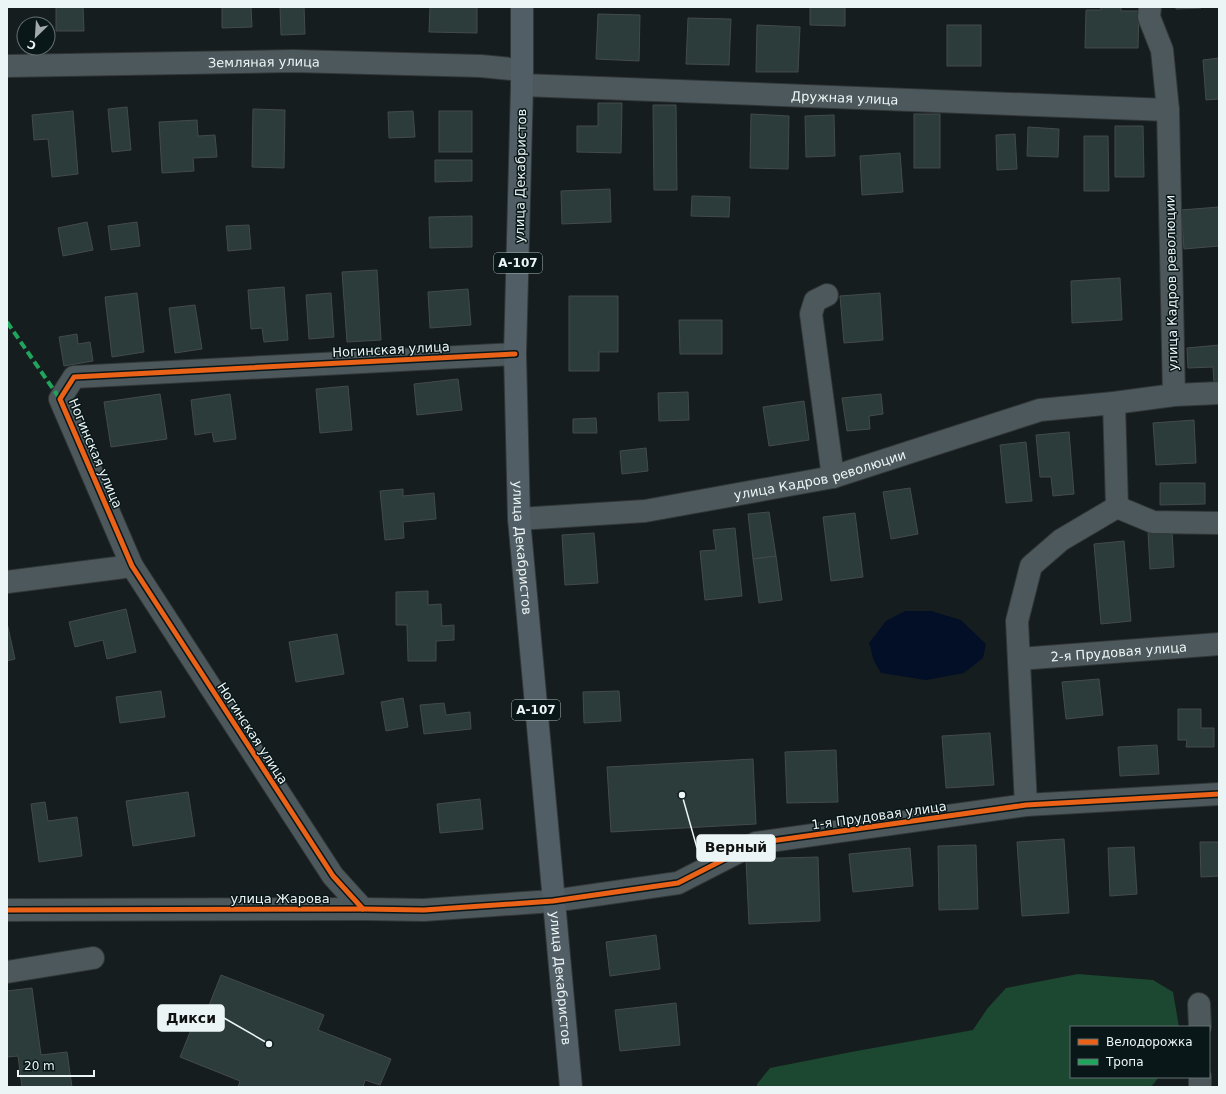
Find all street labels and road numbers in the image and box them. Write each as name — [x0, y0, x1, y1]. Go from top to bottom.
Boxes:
street label: Земляная улица — [208, 54, 320, 70]
street label: Дружная улица — [791, 88, 899, 108]
street label: улица Декабристов — [512, 109, 529, 243]
street label: улица Кадров революции — [1162, 195, 1181, 371]
road number: А-107 — [494, 253, 542, 273]
street label: Ногинская улица — [332, 339, 450, 360]
street label: Ногинская улица — [66, 396, 125, 510]
street label: улица Кадров революции — [733, 447, 908, 503]
street label: улица Декабристов — [510, 480, 535, 615]
street label: 2-я Прудовая улица — [1050, 639, 1187, 665]
street label: Ногинская улица — [214, 680, 291, 787]
road number: А-107 — [512, 700, 560, 720]
street label: 1-я Прудовая улица — [810, 799, 948, 832]
street label: улица Жарова — [230, 891, 330, 906]
street label: улица Декабристов — [547, 910, 574, 1046]

